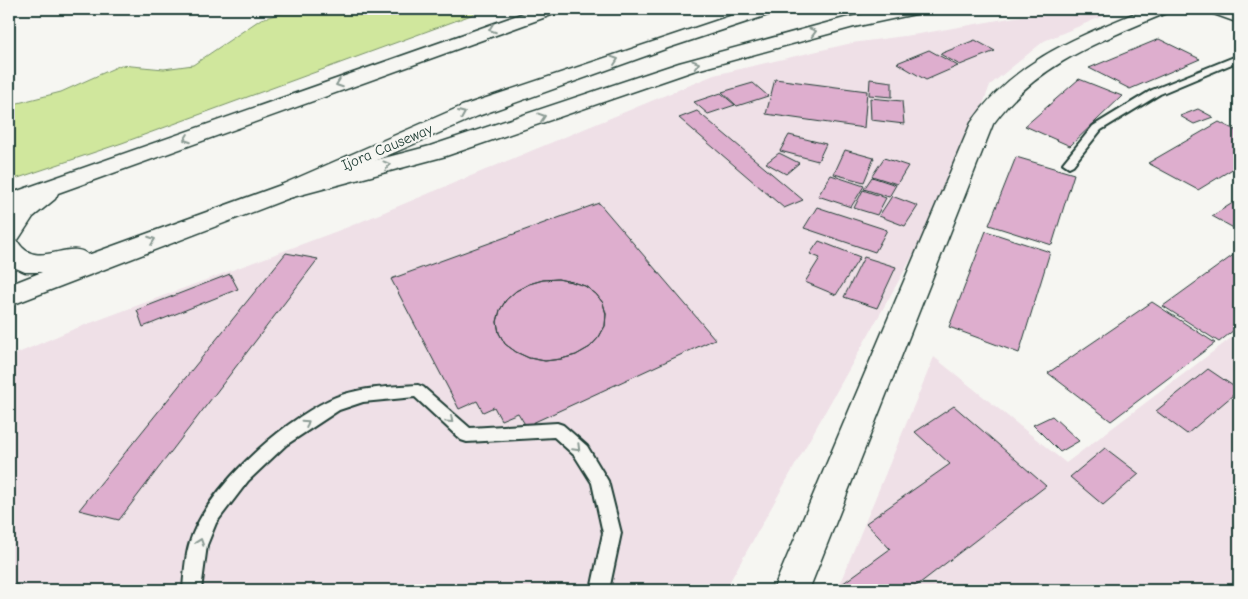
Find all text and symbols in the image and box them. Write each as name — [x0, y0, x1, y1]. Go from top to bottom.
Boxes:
one-way arrow — [489, 23, 497, 33]
one-way arrow — [808, 27, 817, 38]
one-way arrow — [611, 56, 619, 66]
one-way arrow — [691, 59, 700, 69]
one-way arrow — [336, 78, 344, 88]
one-way arrow — [457, 110, 466, 121]
one-way arrow — [538, 113, 546, 123]
street label: Ijora Causeway — [339, 120, 436, 174]
one-way arrow — [183, 133, 191, 143]
one-way arrow — [383, 160, 392, 171]
one-way arrow — [147, 236, 156, 246]
one-way arrow — [445, 414, 454, 423]
one-way arrow — [300, 420, 309, 429]
one-way arrow — [572, 443, 581, 452]
one-way arrow — [194, 539, 204, 547]

